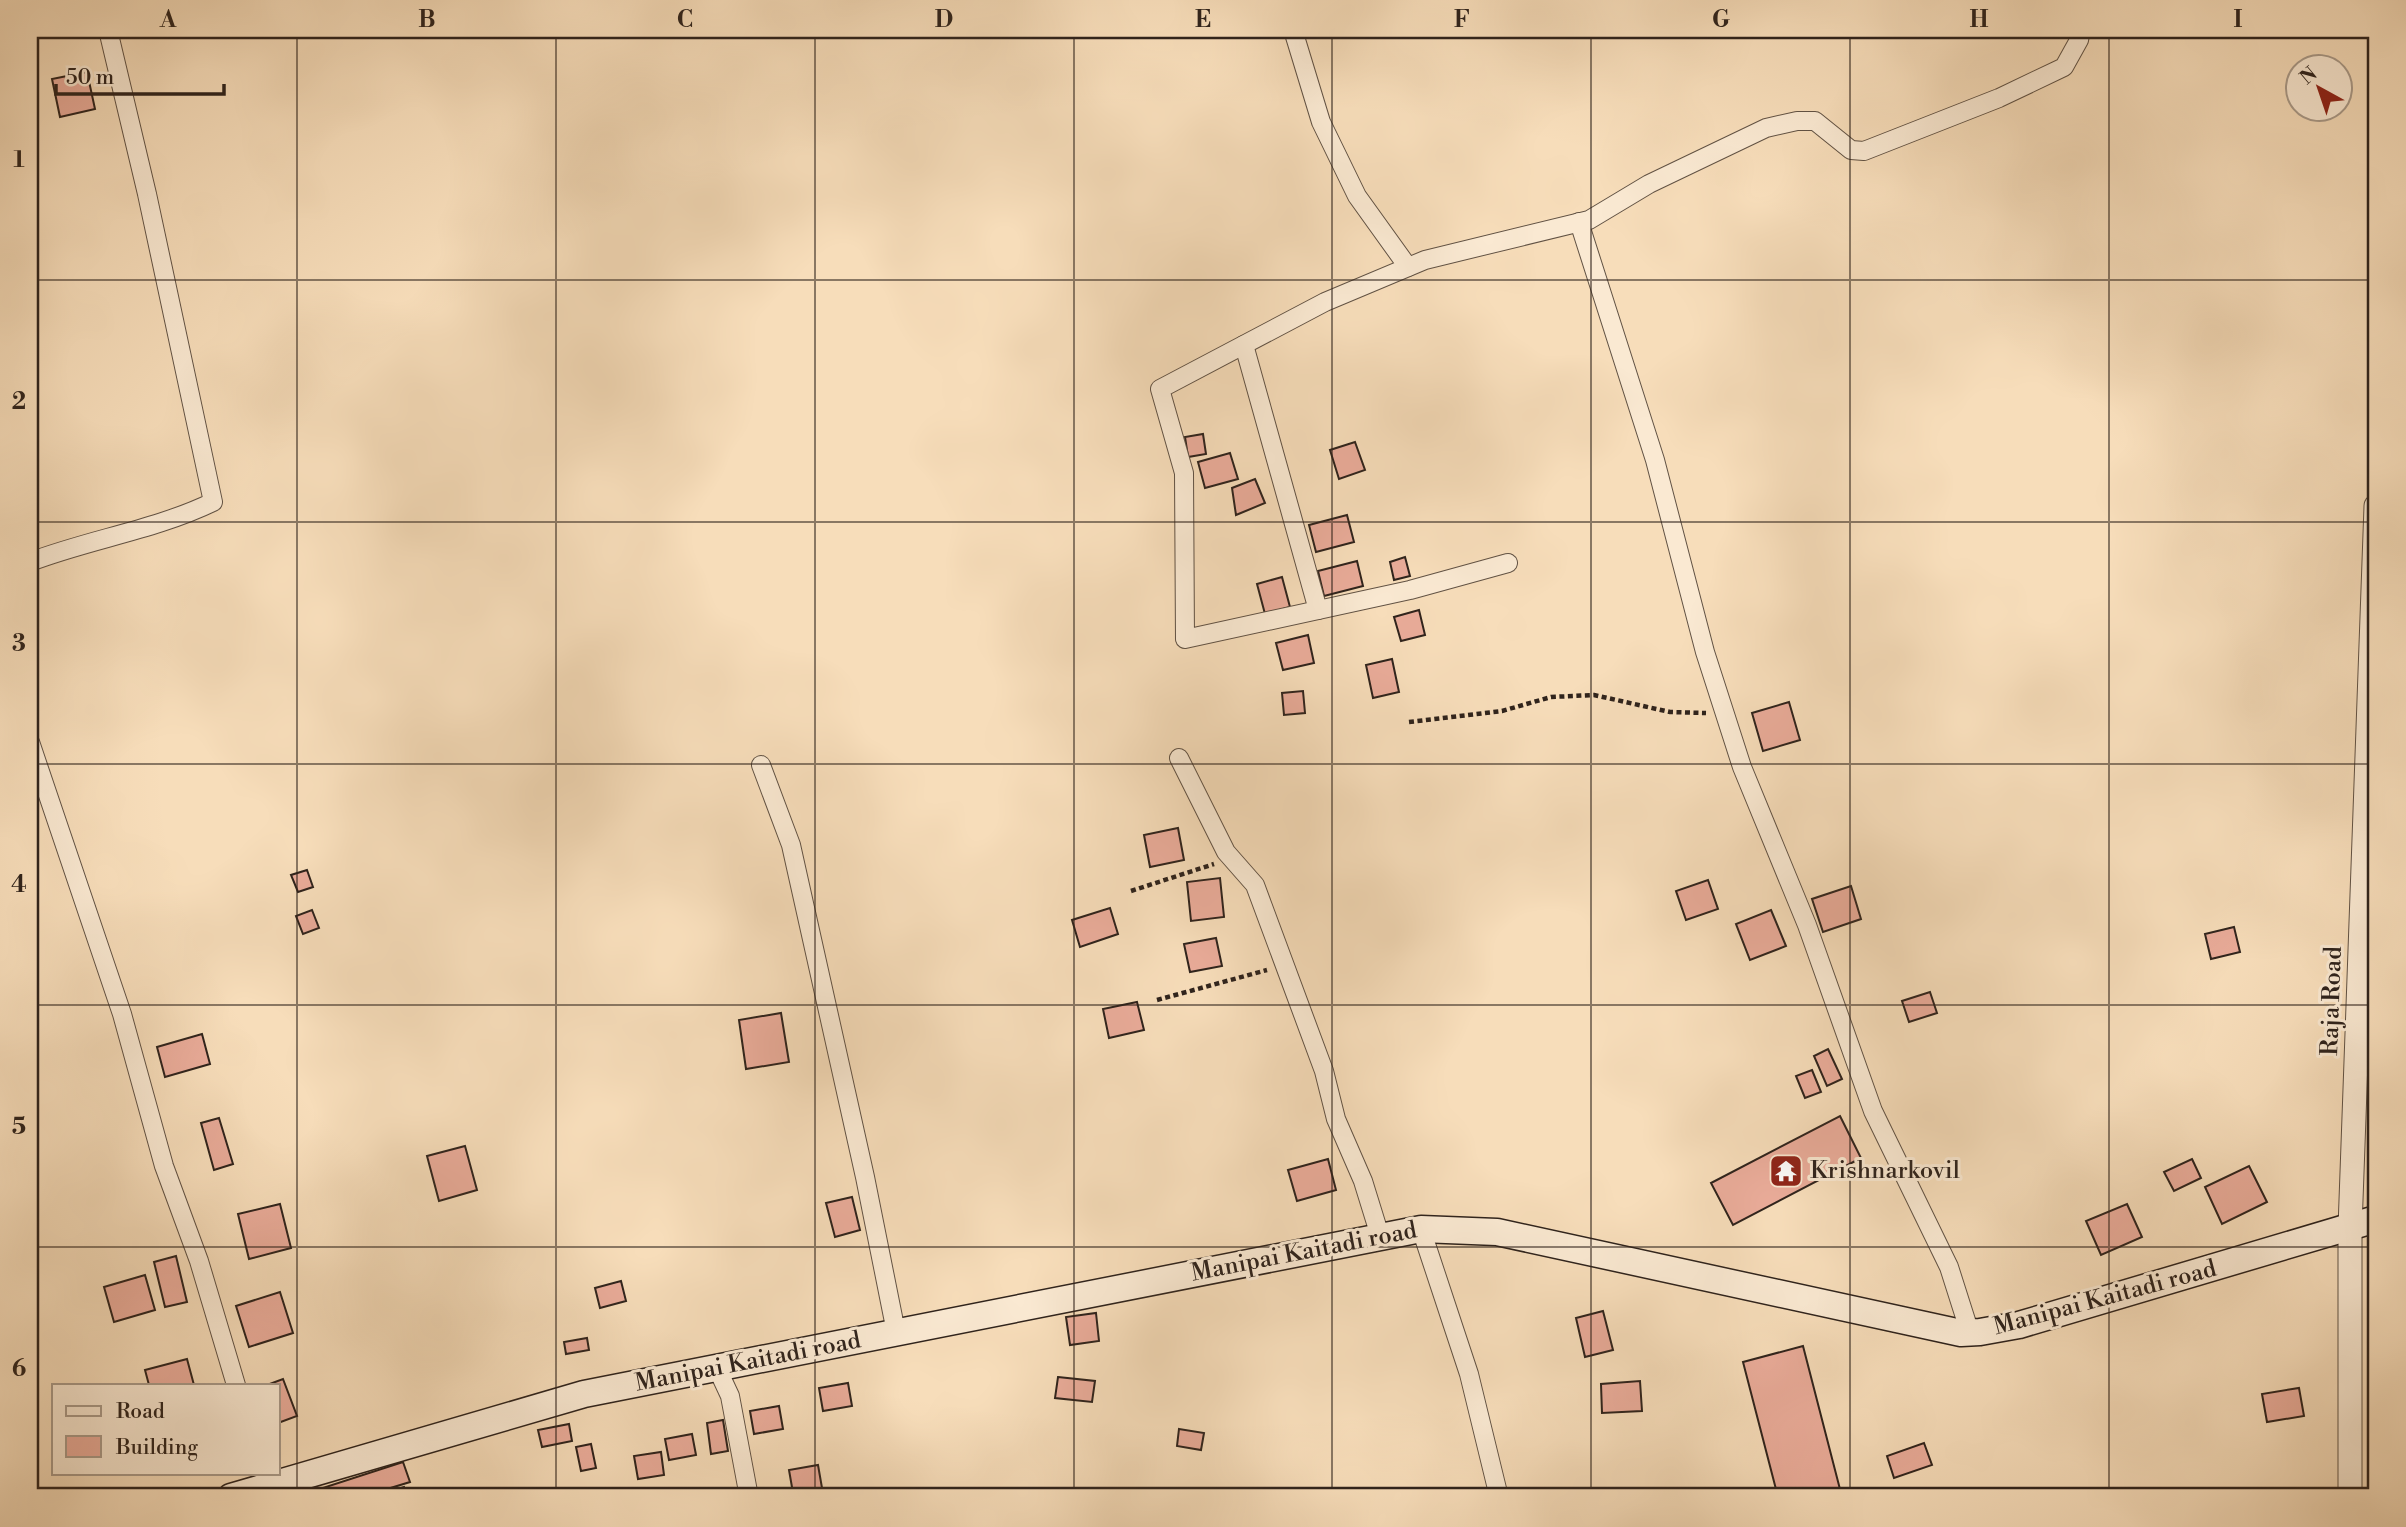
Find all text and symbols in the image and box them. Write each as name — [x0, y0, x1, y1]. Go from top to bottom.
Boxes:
text: A — [159, 6, 177, 34]
text: B — [418, 6, 436, 34]
text: C — [677, 6, 693, 34]
text: D — [935, 6, 953, 34]
text: E — [1195, 6, 1211, 34]
text: F — [1454, 6, 1470, 34]
text: G — [1712, 6, 1730, 34]
text: H — [1970, 6, 1989, 34]
text: I — [2234, 6, 2243, 34]
scale bar — [56, 52, 224, 96]
north arrow — [2284, 52, 2354, 122]
text: N — [2295, 62, 2322, 90]
text: 50 m — [66, 65, 114, 91]
text: 1 — [13, 146, 25, 174]
text: 2 — [12, 388, 26, 416]
text: 3 — [12, 630, 26, 658]
text: 4 — [11, 871, 27, 899]
street label: Raja Road — [2315, 945, 2349, 1056]
text: 5 — [12, 1113, 26, 1141]
temple icon: Krishnarkovil — [1767, 1152, 1805, 1190]
place label: Krishnarkovil — [1810, 1156, 1960, 1186]
street label: Manipai Kaitadi road — [1188, 1215, 1420, 1289]
street label: Manipai Kaitadi road — [1990, 1254, 2220, 1342]
street label: Manipai Kaitadi road — [632, 1325, 864, 1399]
text: 6 — [12, 1355, 26, 1383]
legend — [52, 1384, 280, 1474]
text: Road — [116, 1399, 165, 1425]
text: Building — [115, 1435, 198, 1461]

